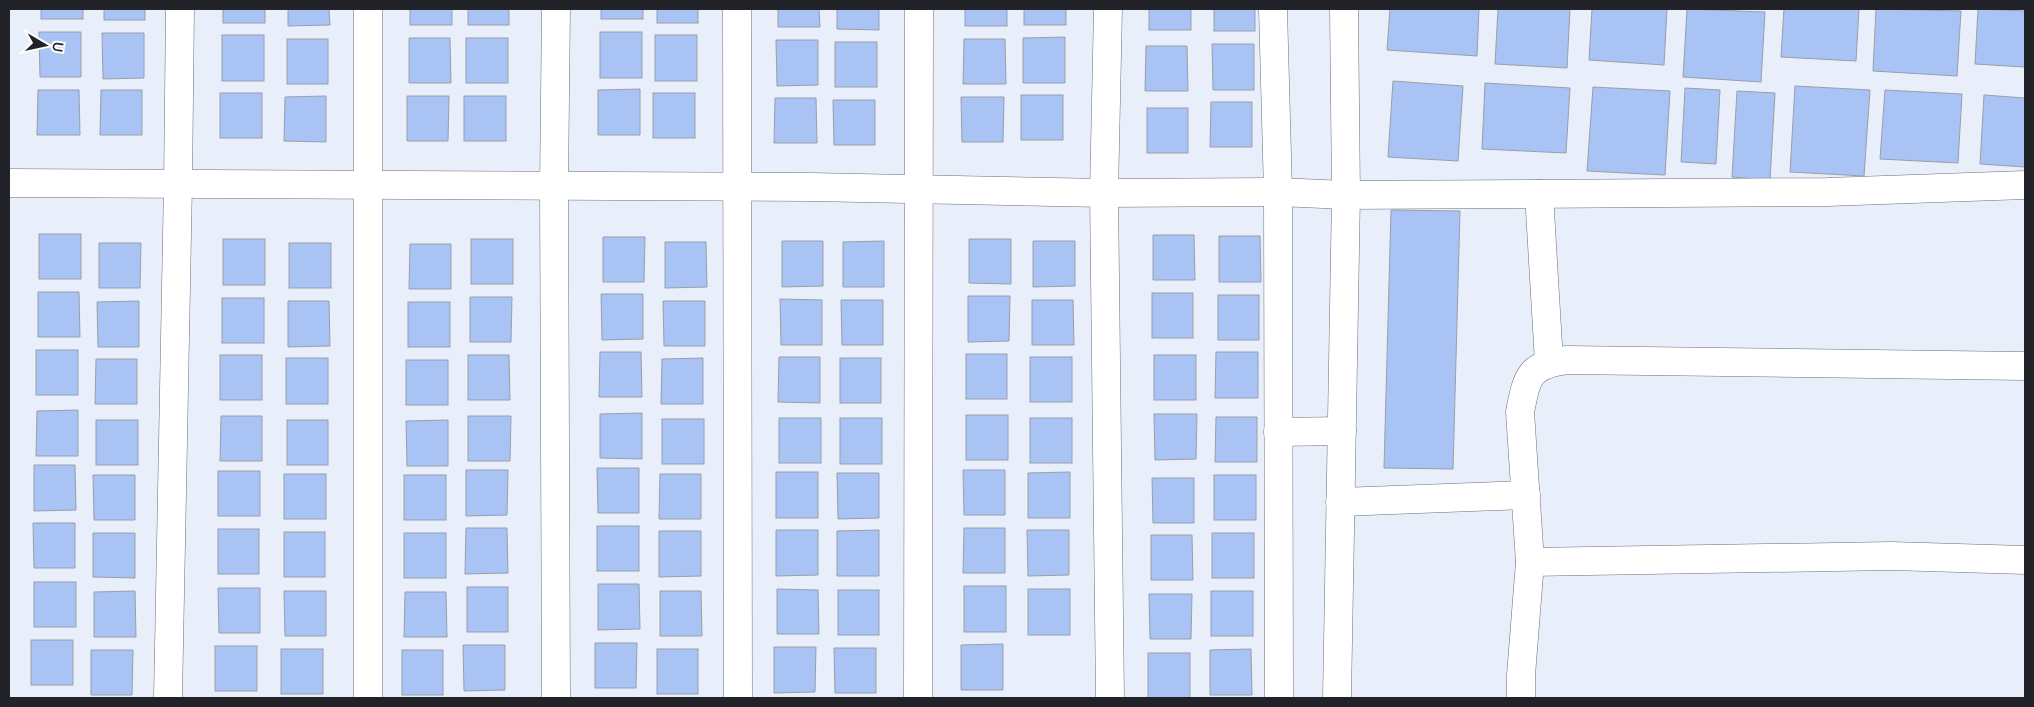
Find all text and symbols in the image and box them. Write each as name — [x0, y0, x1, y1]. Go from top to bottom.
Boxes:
north arrow — [20, 20, 70, 70]
text: U — [48, 41, 69, 54]

